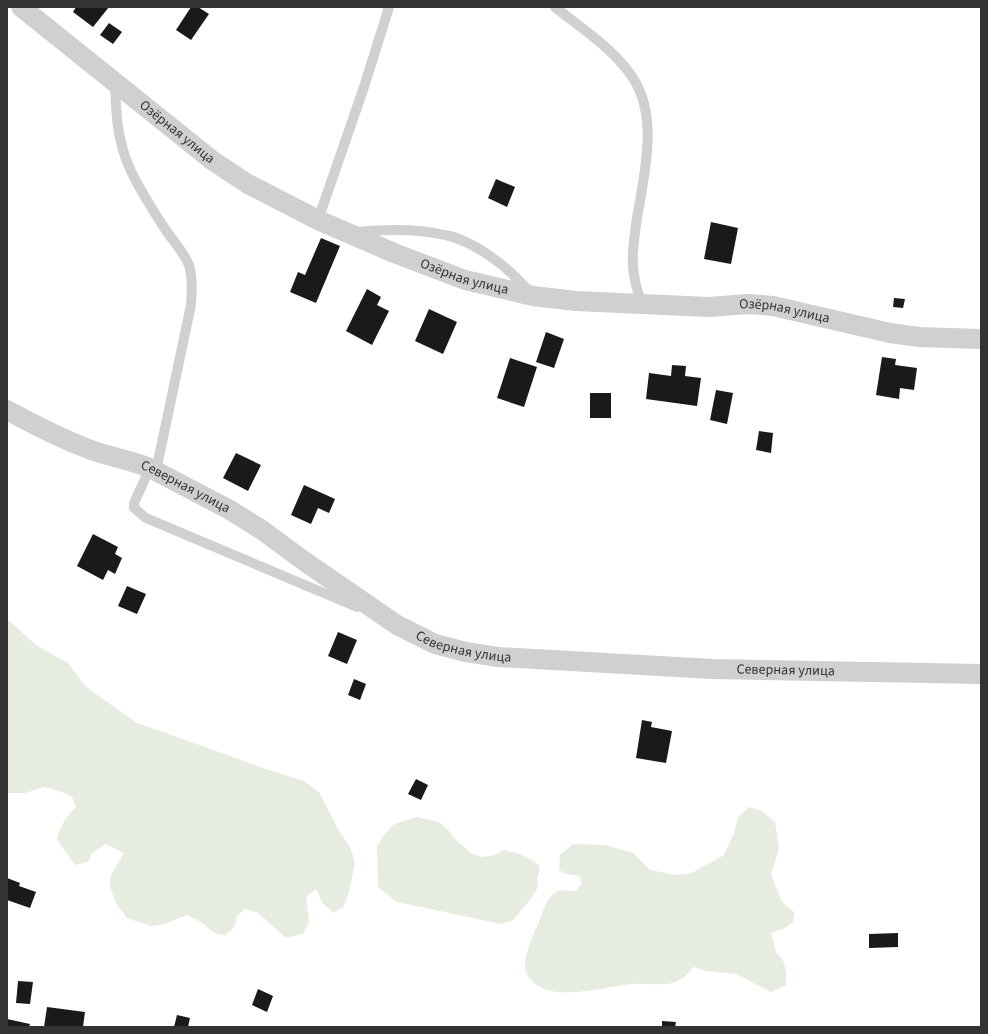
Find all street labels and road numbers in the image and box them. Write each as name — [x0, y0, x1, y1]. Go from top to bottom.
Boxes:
street label: Озёрная улица — [135, 96, 219, 169]
street label: Озёрная улица — [417, 254, 511, 300]
street label: Озёрная улица — [738, 294, 832, 329]
street label: Северная улица — [138, 455, 234, 518]
street label: Северная улица — [412, 626, 512, 668]
street label: Северная улица — [736, 659, 835, 681]

